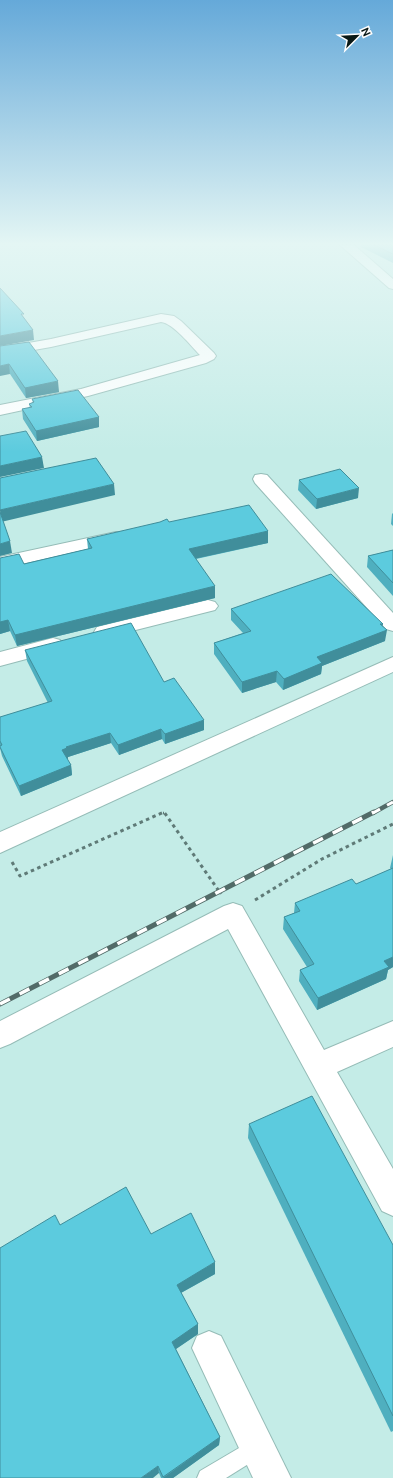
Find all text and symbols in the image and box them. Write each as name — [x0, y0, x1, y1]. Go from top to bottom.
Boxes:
north arrow — [337, 16, 377, 56]
text: N — [359, 26, 373, 38]

